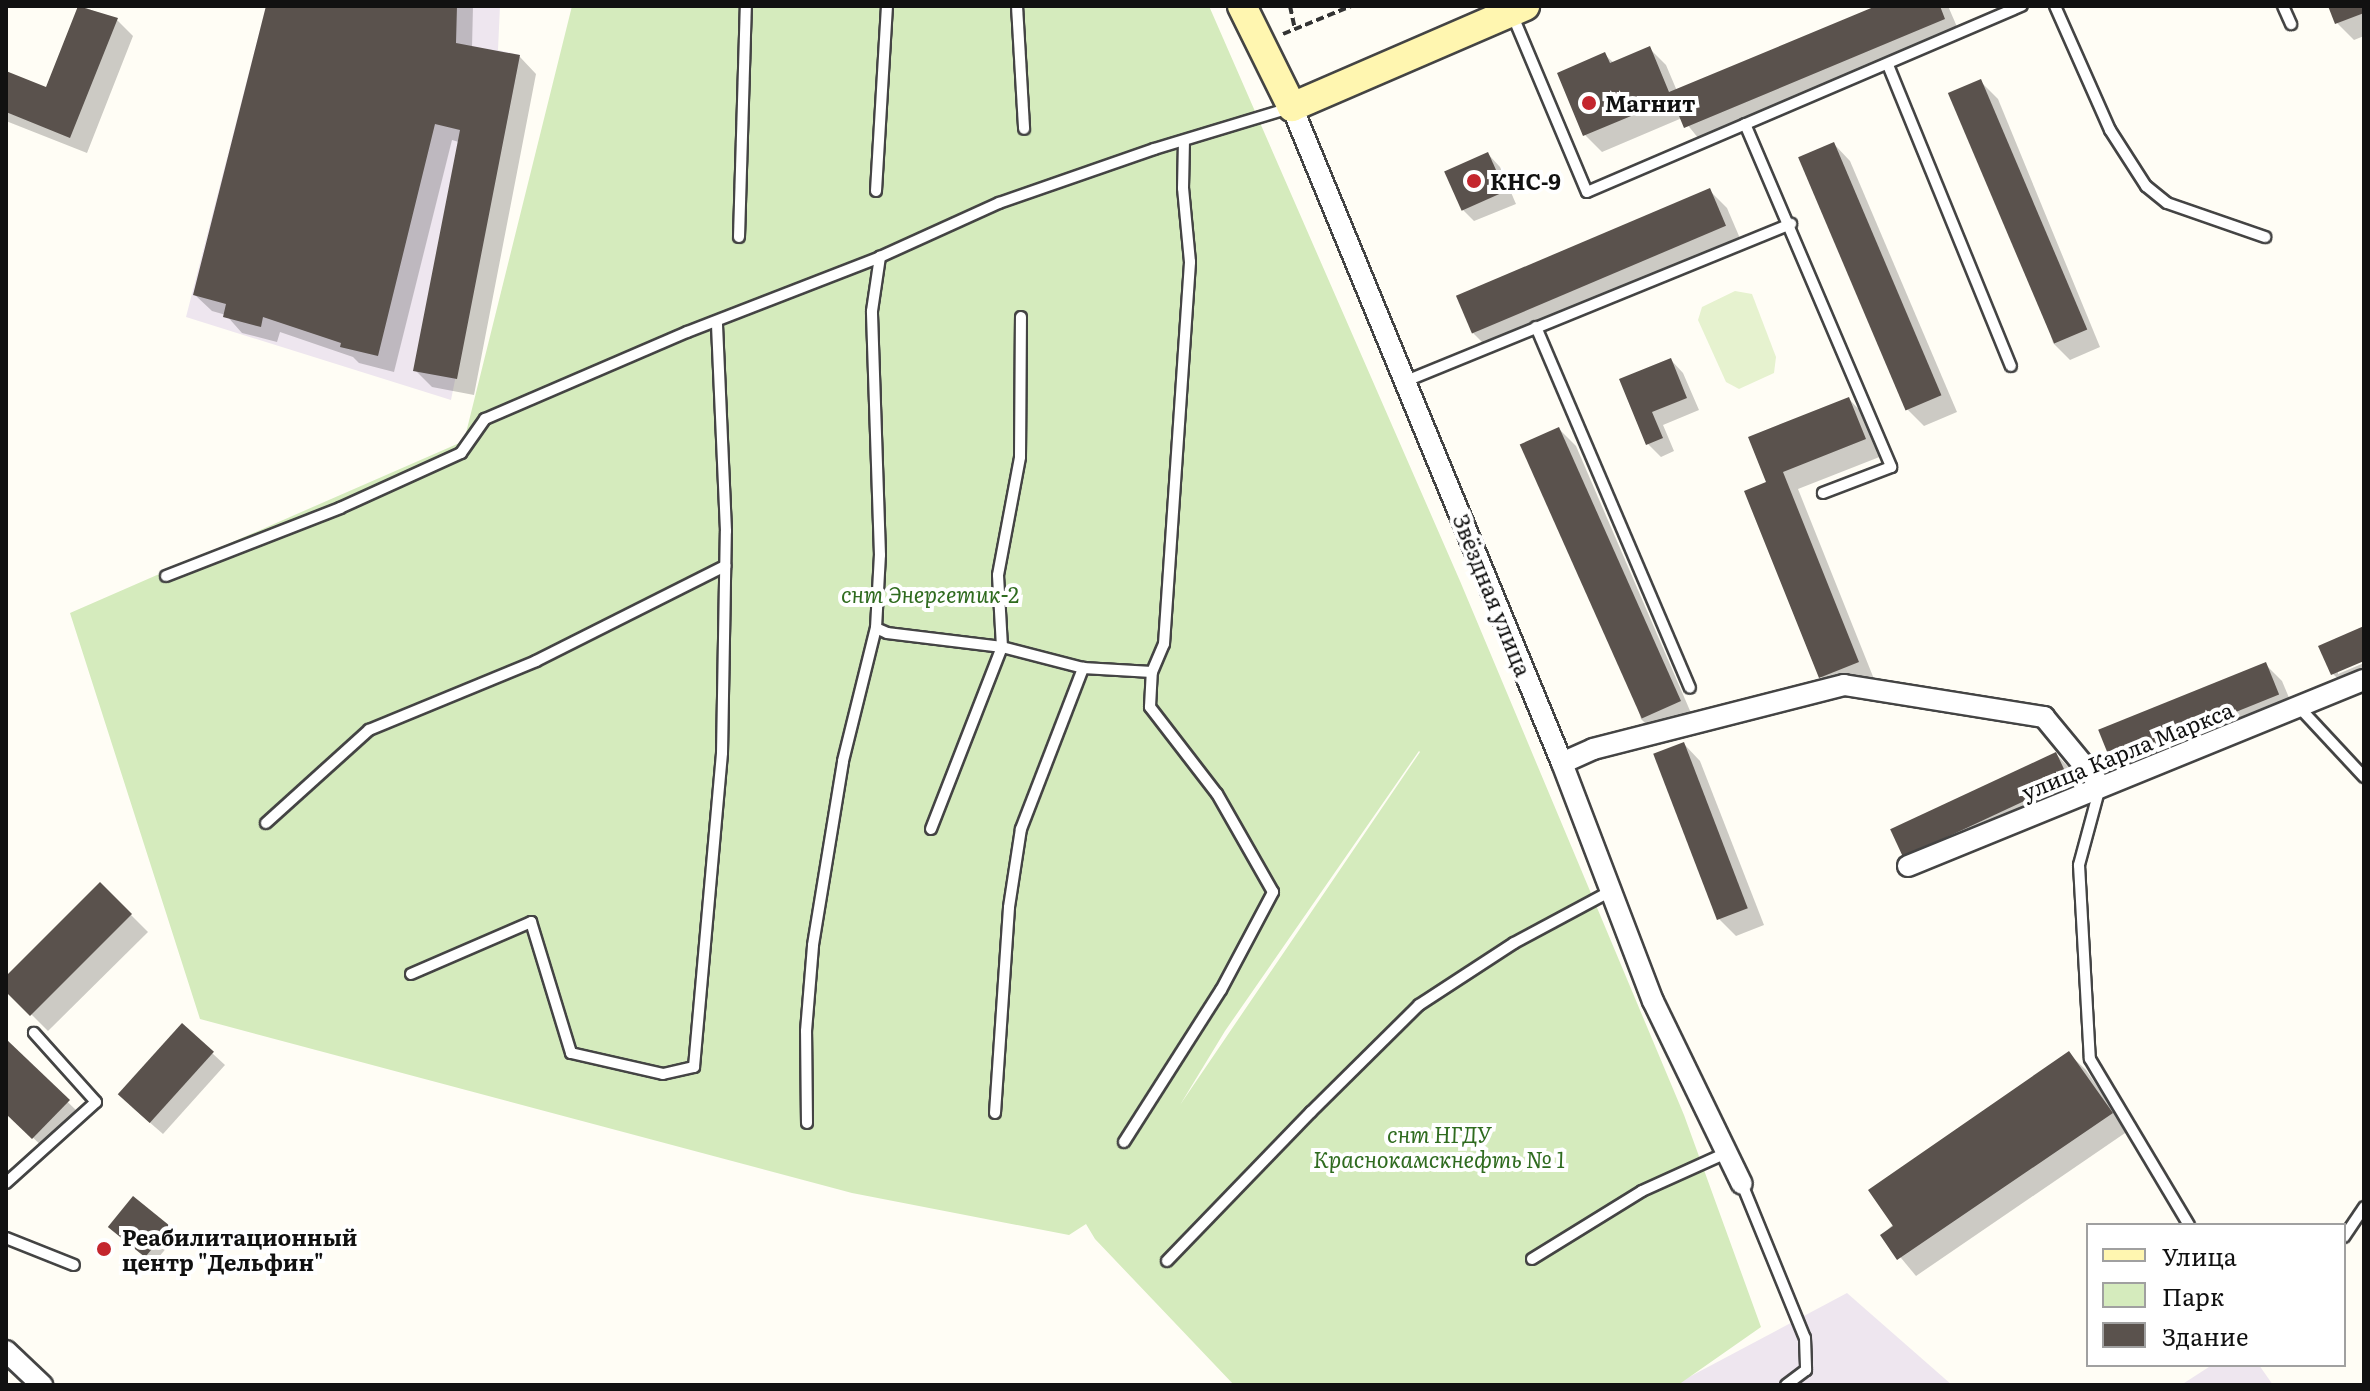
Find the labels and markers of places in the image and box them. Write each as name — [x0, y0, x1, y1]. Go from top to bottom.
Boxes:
place label: Магнит — [1605, 90, 1696, 116]
marker: Магнит — [1580, 94, 1598, 112]
place label: КНС-9 — [1490, 168, 1561, 194]
marker: КНС-9 — [1465, 172, 1483, 190]
place label: Реабилитационный центр "Дельфин" — [122, 1223, 357, 1274]
marker: Реабилитационный центр "Дельфин" — [93, 1238, 115, 1260]

